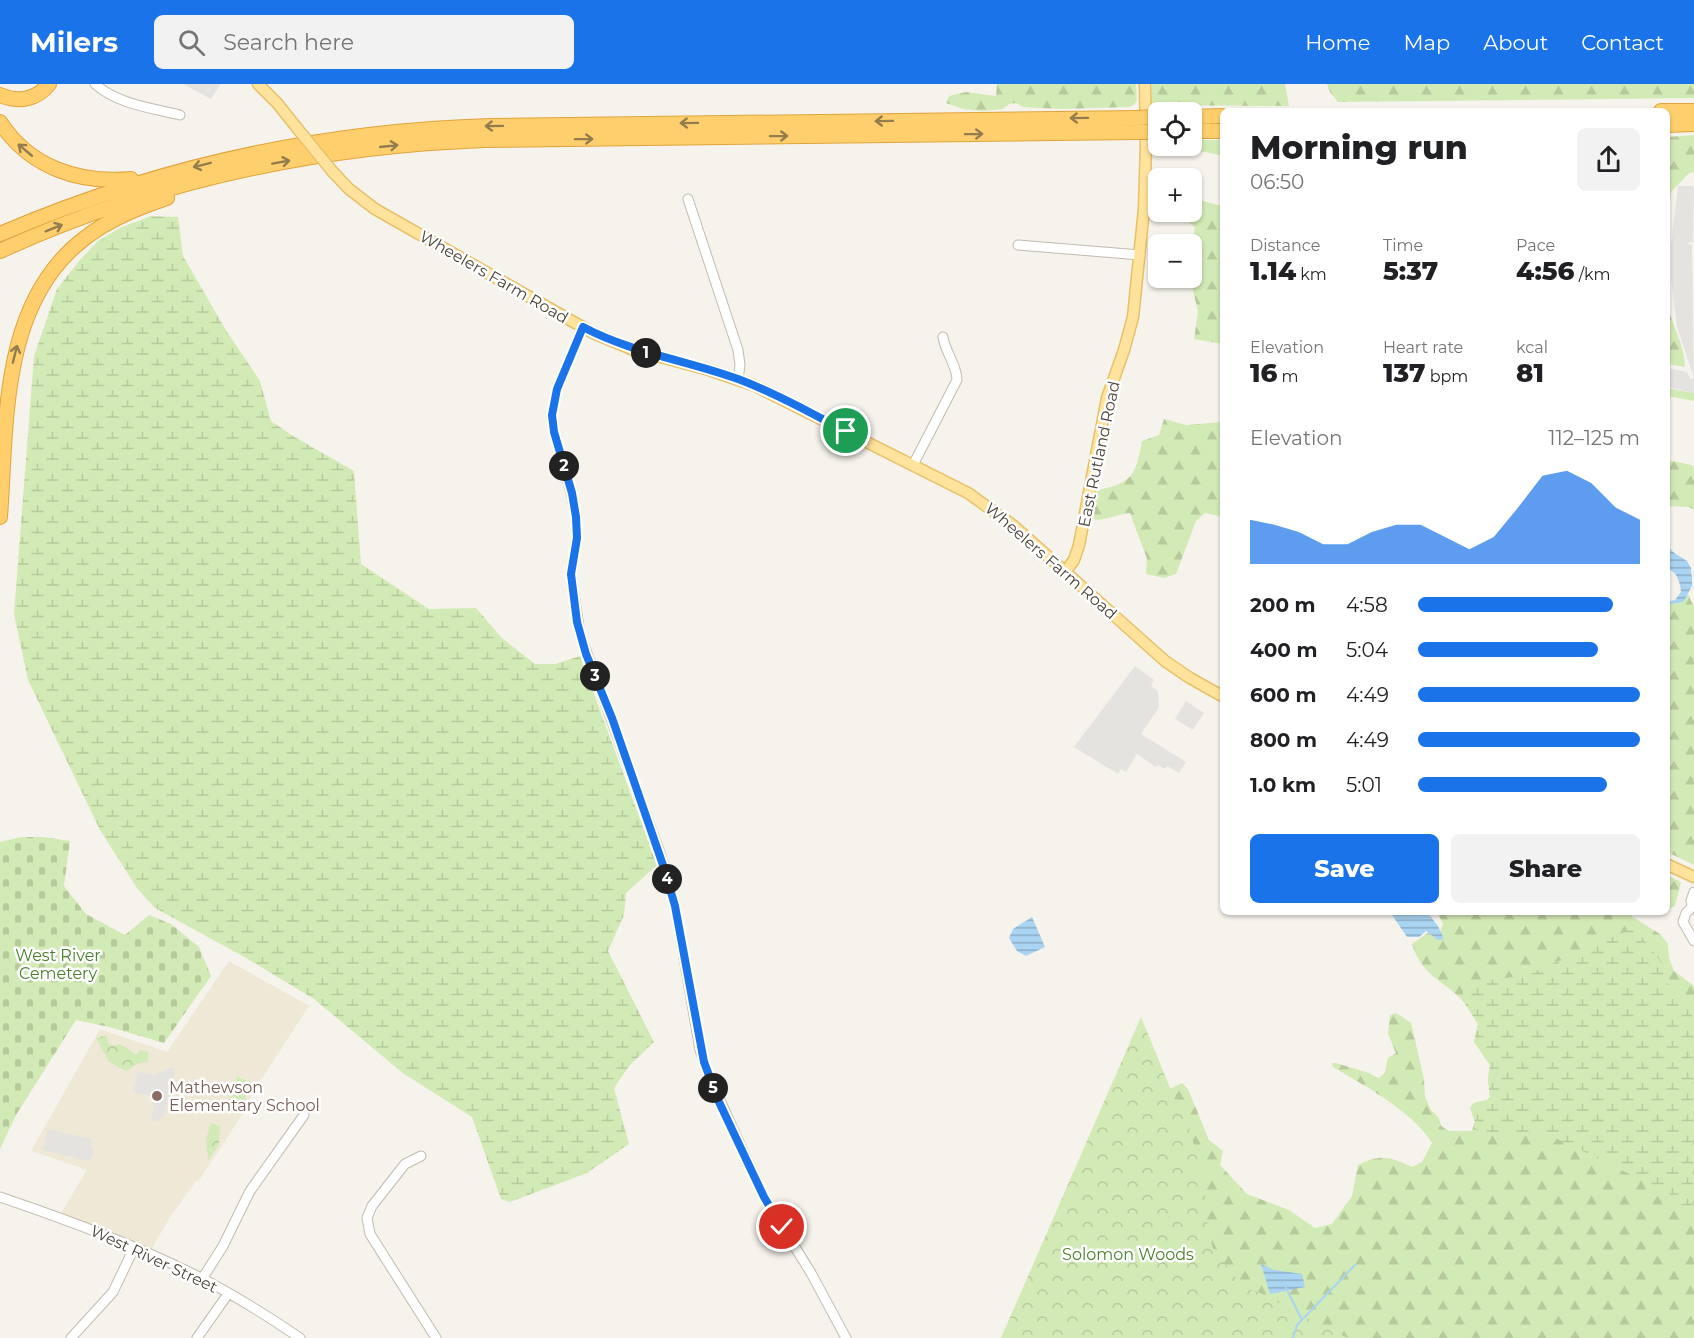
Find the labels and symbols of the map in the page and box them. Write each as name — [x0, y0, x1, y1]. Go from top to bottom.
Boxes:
one-way arrow — [1069, 112, 1089, 124]
one-way arrow — [874, 115, 894, 127]
one-way arrow — [679, 118, 699, 129]
one-way arrow — [484, 120, 504, 132]
one-way arrow — [964, 128, 984, 140]
one-way arrow — [769, 131, 789, 142]
one-way arrow — [574, 133, 594, 145]
one-way arrow — [379, 140, 399, 151]
one-way arrow — [18, 143, 33, 157]
one-way arrow — [271, 156, 290, 167]
one-way arrow — [193, 159, 212, 171]
one-way arrow — [44, 222, 63, 233]
street label: Wheelers Farm Road — [416, 227, 572, 327]
pin: 1 — [631, 338, 661, 368]
one-way arrow — [10, 345, 22, 364]
street label: East Rutland Road — [1074, 379, 1124, 529]
pin — [820, 405, 871, 456]
pin: 2 — [549, 451, 579, 481]
street label: Wheelers Farm Road — [981, 499, 1121, 623]
pin: 3 — [580, 661, 610, 691]
pin: 4 — [652, 864, 682, 894]
park label: West River Cemetery — [15, 946, 101, 983]
pin: 5 — [698, 1073, 728, 1103]
place label: Mathewson Elementary School — [169, 1078, 320, 1115]
marker: Mathewson Elementary School — [150, 1089, 164, 1103]
pin — [756, 1201, 807, 1252]
street label: West River Street — [87, 1221, 221, 1297]
park label: Solomon Woods — [1062, 1245, 1194, 1264]

